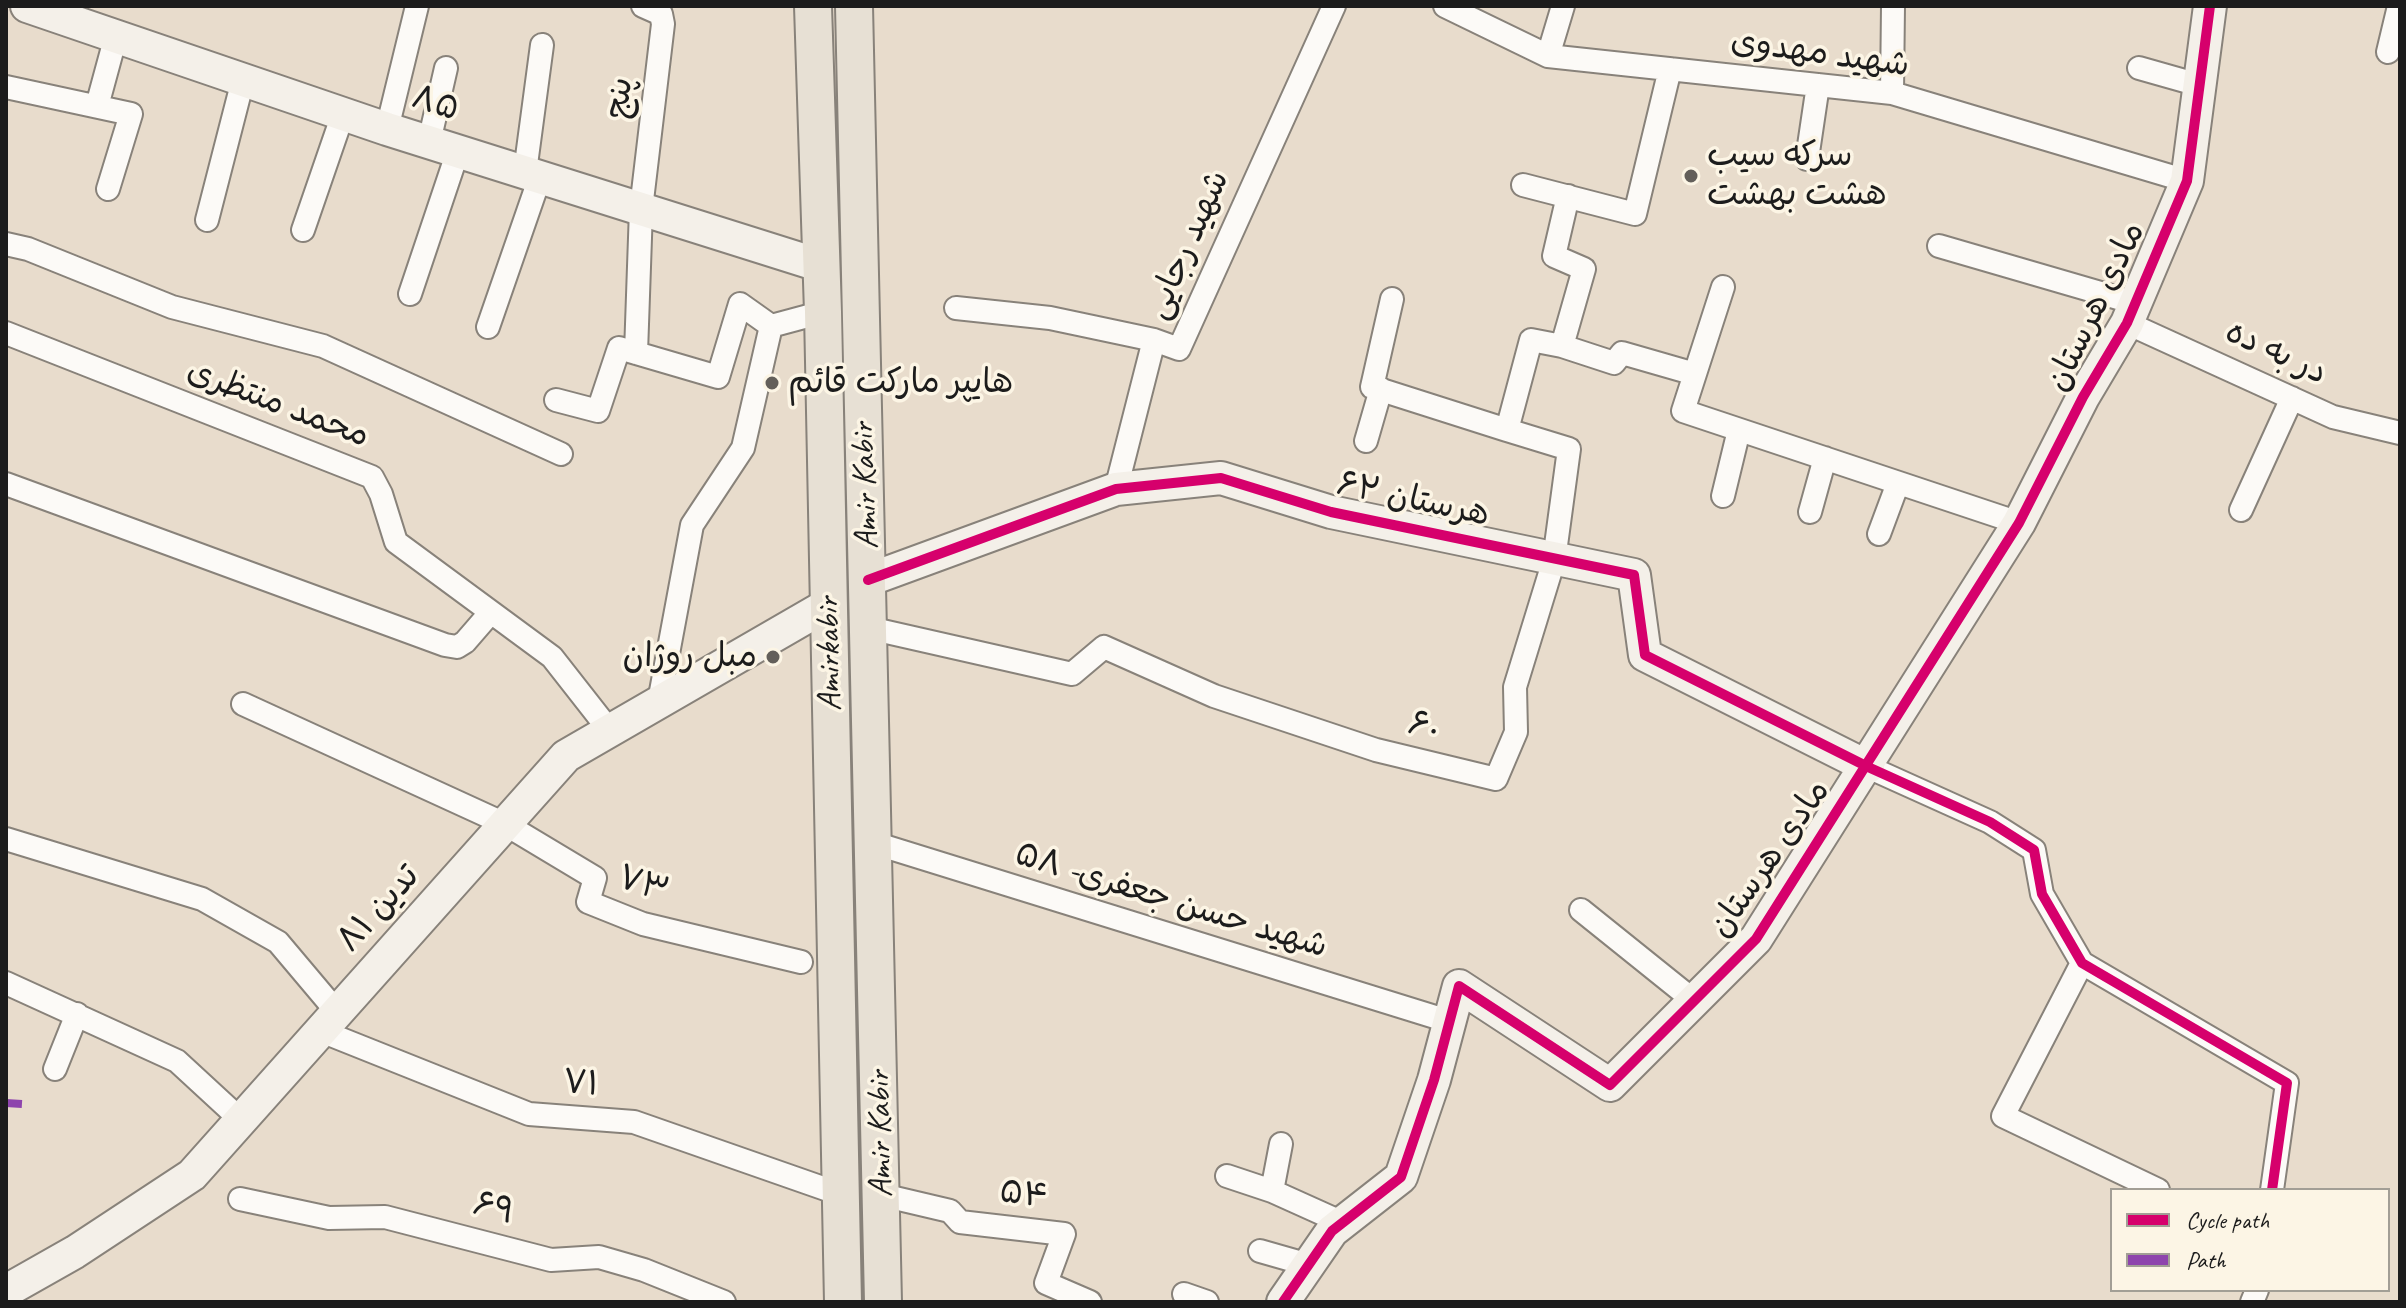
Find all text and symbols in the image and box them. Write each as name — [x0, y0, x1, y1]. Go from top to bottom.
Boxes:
street label: شهید مهدوی — [1728, 21, 1912, 87]
street label: پنج — [597, 75, 643, 121]
street label: ۸۵ — [406, 77, 464, 131]
place label: سرکه سیب هشت بهشت — [1707, 136, 1887, 216]
street label: شهید رجایی — [1137, 164, 1239, 326]
marker: سرکه سیب هشت بهشت — [1682, 167, 1700, 185]
street label: مادی هرستان — [2037, 216, 2155, 398]
street label: در به ده — [2219, 312, 2333, 394]
street label: محمد منتظری — [181, 351, 375, 457]
place label: هایپر مارکت قائم — [788, 363, 1013, 403]
marker: هایپر مارکت قائم — [763, 374, 781, 392]
street label: Amir Kabir — [843, 422, 889, 550]
street label: هرستان ۶۲ — [1333, 464, 1493, 536]
street label: Amirkabir — [809, 597, 851, 711]
place label: مبل روژان — [623, 637, 757, 677]
marker: مبل روژان — [764, 648, 782, 666]
street label: ۶۰ — [1404, 703, 1444, 751]
street label: مادی هرستان — [1701, 772, 1839, 946]
street label: شهید حسن جعفری- ۵۸ — [1010, 834, 1332, 968]
street label: تدین ۸۱ — [329, 857, 429, 961]
street label: ۷۳ — [612, 857, 674, 913]
street label: ۷۱ — [561, 1062, 601, 1106]
street label: Amir Kabir — [859, 1070, 903, 1198]
street label: ۵۴ — [997, 1172, 1051, 1218]
street label: ۶۹ — [468, 1184, 520, 1234]
legend — [2110, 1188, 2390, 1292]
text: Cycle path — [2186, 1205, 2269, 1235]
text: Path — [2186, 1245, 2226, 1275]

